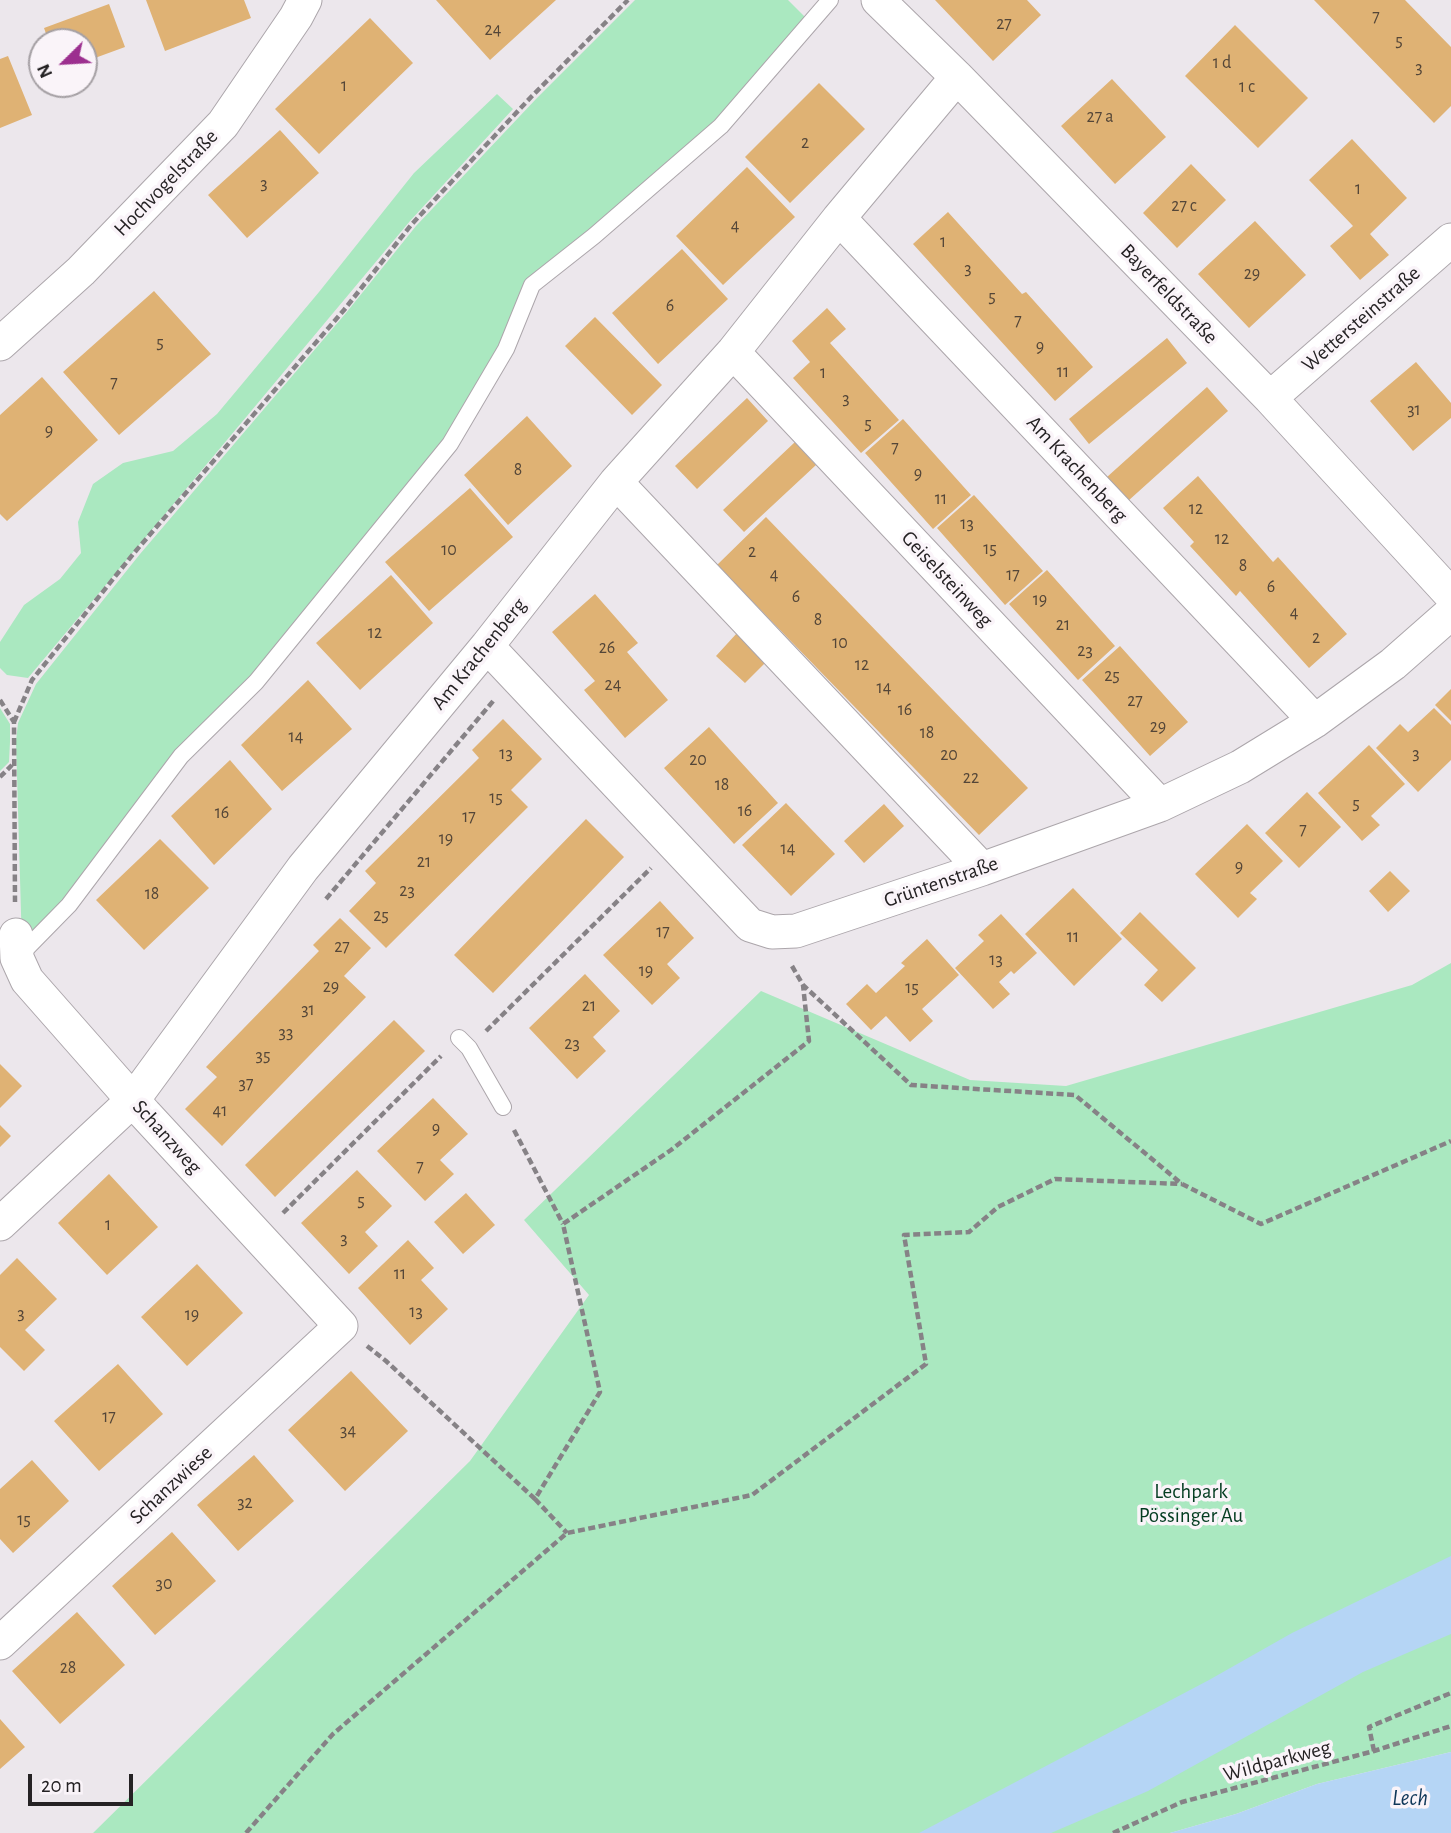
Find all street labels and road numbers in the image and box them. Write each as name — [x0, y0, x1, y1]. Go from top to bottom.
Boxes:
street label: Hochvogelstraße — [109, 124, 223, 242]
street label: Bayerfeldstraße — [1115, 239, 1223, 349]
street label: Wettersteinstraße — [1297, 261, 1425, 377]
street label: Am Krachenberg — [1021, 410, 1133, 528]
street label: Geiselsteinweg — [896, 526, 998, 632]
street label: Am Krachenberg — [426, 593, 532, 715]
street label: Grüntenstraße — [881, 851, 1001, 913]
street label: Schanzweg — [127, 1095, 207, 1179]
street label: Schanzwiese — [124, 1440, 218, 1530]
street label: Wildparkweg — [1221, 1735, 1333, 1787]

